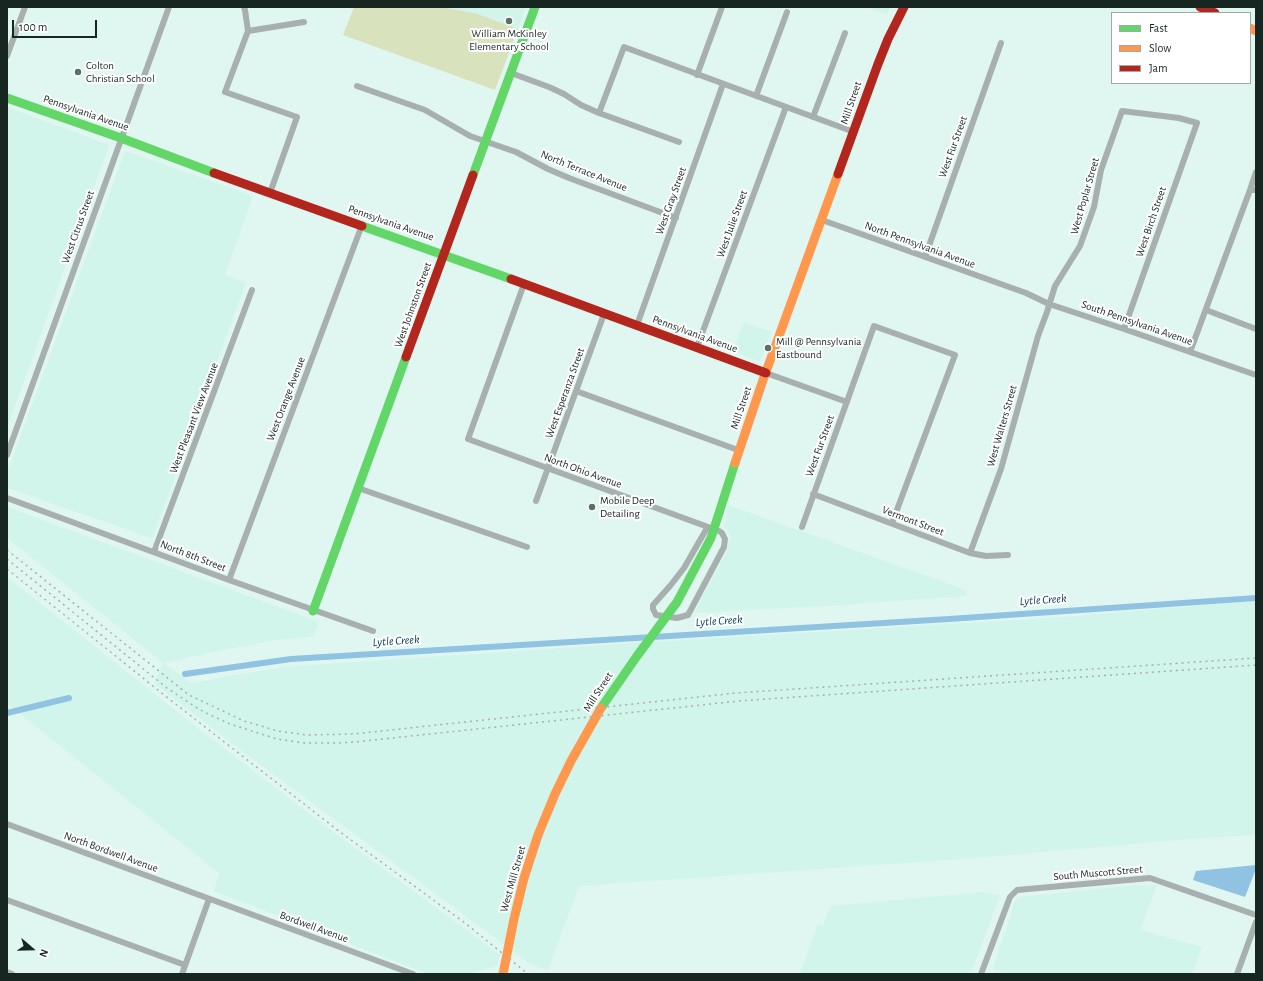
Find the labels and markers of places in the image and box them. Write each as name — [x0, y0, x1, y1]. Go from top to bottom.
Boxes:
marker: William McKinley Elementary School — [504, 16, 514, 26]
place label: William McKinley Elementary School — [469, 27, 549, 53]
place label: Colton Christian School — [86, 59, 155, 85]
marker: Colton Christian School — [73, 67, 83, 77]
place label: Mill @ Pennsylvania Eastbound — [776, 335, 861, 361]
marker: Mill @ Pennsylvania Eastbound — [763, 343, 773, 353]
place label: Mobile Deep Detailing — [600, 494, 655, 520]
marker: Mobile Deep Detailing — [587, 502, 597, 512]

